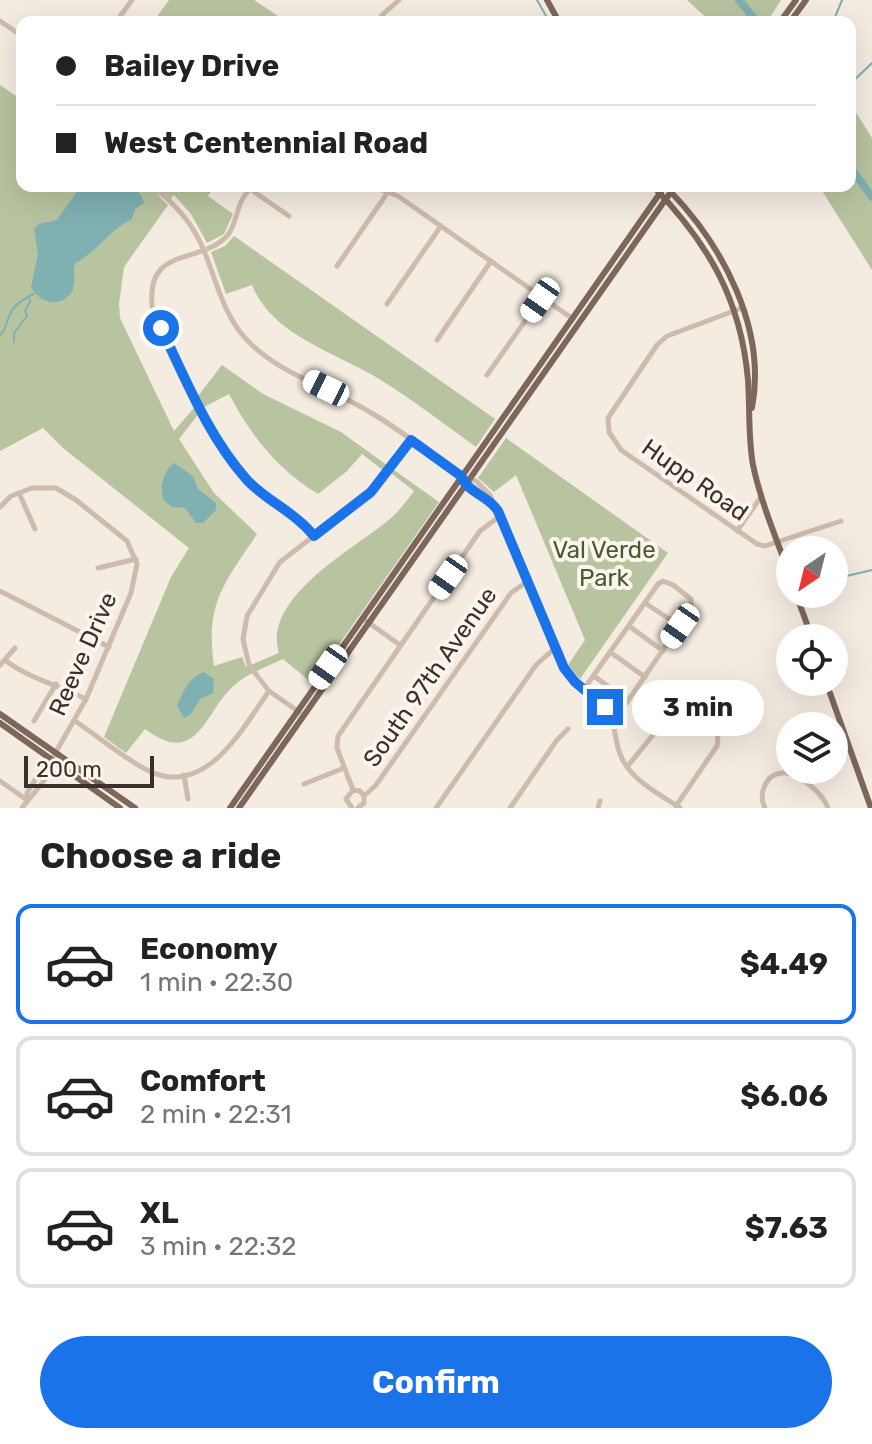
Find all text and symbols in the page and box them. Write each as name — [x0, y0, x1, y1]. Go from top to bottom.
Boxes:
text: Bailey Drive — [104, 48, 279, 84]
text: West Centennial Road — [104, 125, 428, 161]
car — [516, 273, 564, 327]
route start — [143, 310, 179, 346]
car — [299, 367, 353, 409]
street label: Hupp Road — [637, 433, 753, 527]
park label: Val Verde Park — [552, 536, 656, 592]
north arrow — [776, 536, 848, 608]
map controls — [776, 536, 848, 784]
car — [424, 550, 472, 604]
street label: South 97th Avenue — [357, 582, 503, 772]
street label: Reeve Drive — [43, 588, 123, 720]
car — [656, 599, 704, 653]
button: locate — [776, 624, 848, 696]
car — [304, 640, 352, 694]
callout: 3 min — [633, 679, 765, 735]
route end — [587, 689, 623, 725]
text: 3 min — [663, 692, 733, 723]
button: layers — [776, 712, 848, 784]
scale bar — [24, 752, 154, 788]
text: 200 m — [36, 756, 102, 783]
text: Choose a ride — [40, 834, 281, 877]
icon: car — [44, 928, 116, 1000]
text: Economy — [140, 931, 278, 967]
text: $4.49 — [740, 946, 828, 982]
text: 1 min · 22:30 — [140, 967, 293, 998]
icon: car — [44, 1060, 116, 1132]
text: Comfort — [140, 1063, 266, 1099]
text: $6.06 — [740, 1078, 828, 1114]
text: 2 min · 22:31 — [140, 1099, 292, 1130]
icon: car — [44, 1192, 116, 1264]
text: XL — [140, 1195, 179, 1231]
text: $7.63 — [745, 1210, 828, 1246]
text: 3 min · 22:32 — [140, 1231, 297, 1262]
button: Confirm — [40, 1336, 832, 1428]

